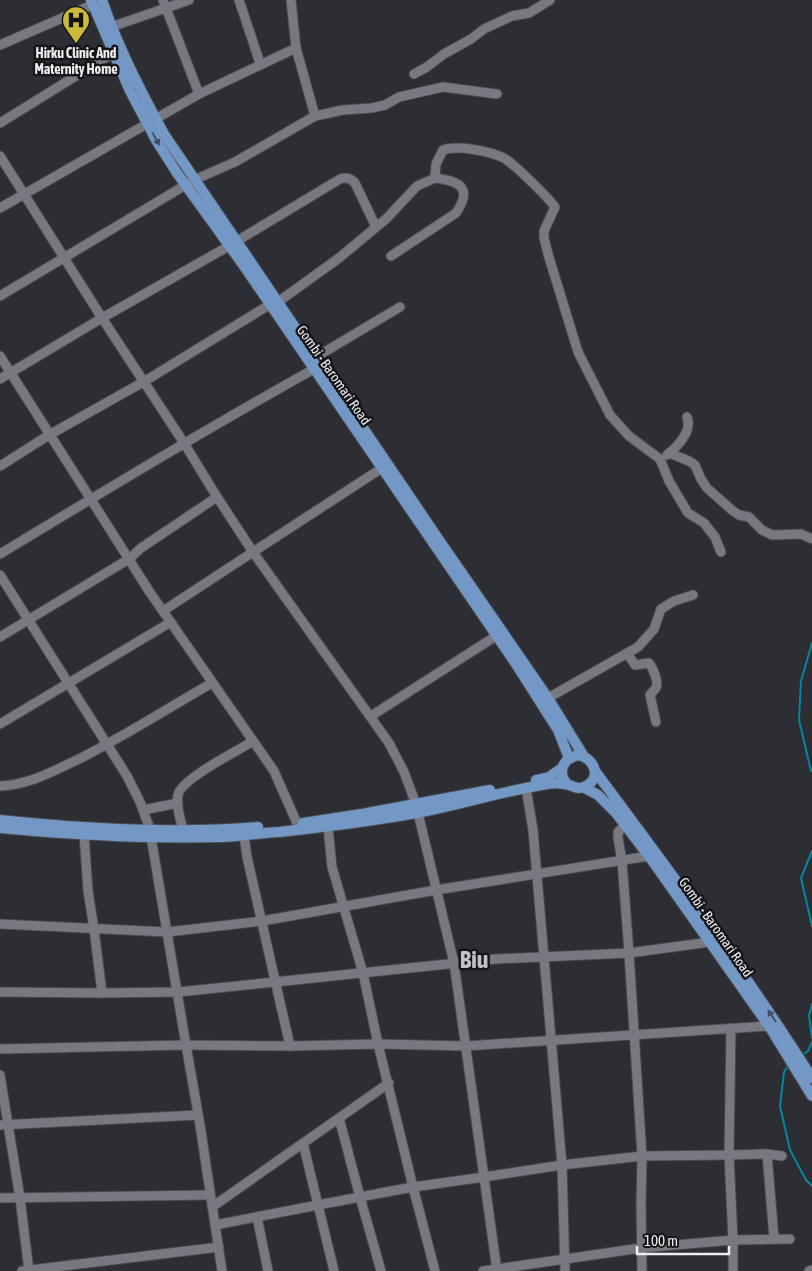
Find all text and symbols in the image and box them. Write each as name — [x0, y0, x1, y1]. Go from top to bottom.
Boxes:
hospital icon: Hirku Clinic And Maternity Home — [61, 5, 91, 44]
place label: Hirku Clinic And Maternity Home — [34, 45, 118, 77]
one-way arrow — [152, 132, 160, 146]
street label: Gombi - Baromari Road — [294, 322, 374, 428]
street label: Gombi - Baromari Road — [676, 874, 756, 980]
district label: Biu — [460, 946, 488, 973]
one-way arrow — [767, 1009, 777, 1022]
scale bar — [637, 1224, 730, 1256]
text: 100 m — [644, 1232, 678, 1249]

